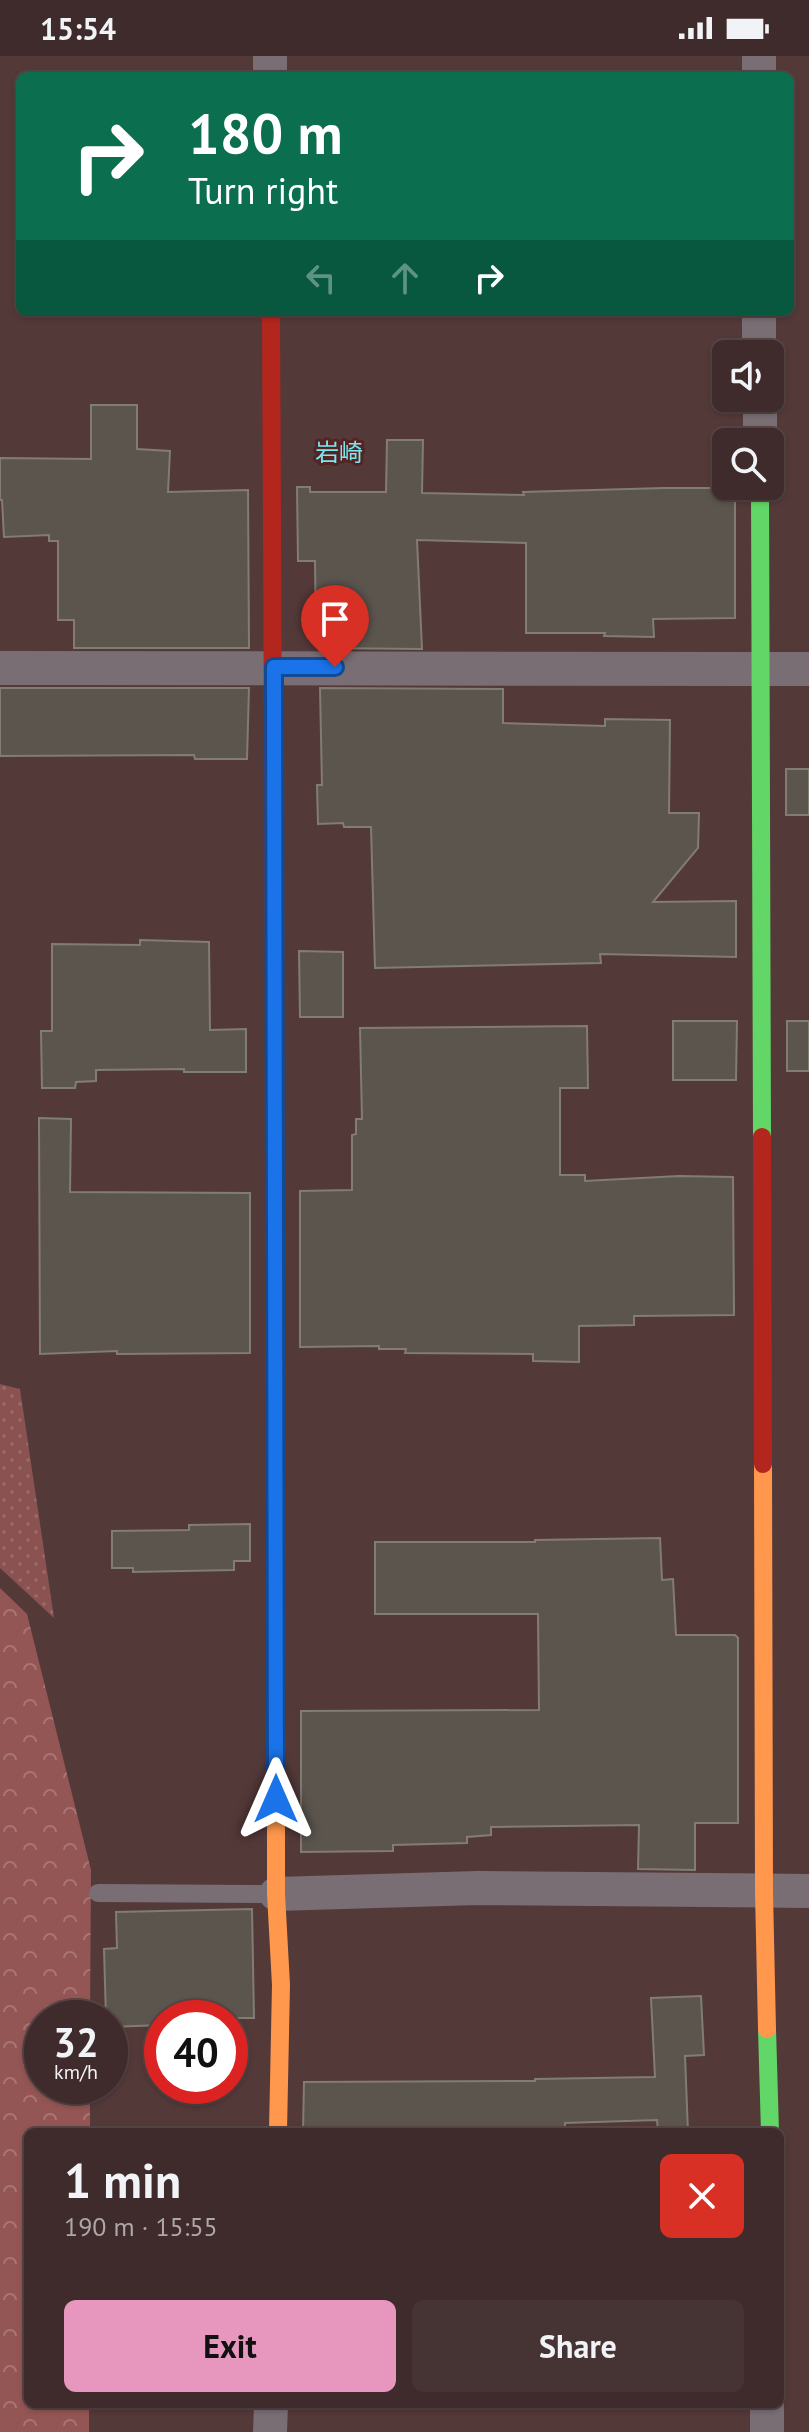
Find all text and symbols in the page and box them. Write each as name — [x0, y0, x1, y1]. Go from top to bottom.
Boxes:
text: 15:54 — [40, 9, 116, 48]
text: 180 m — [188, 97, 343, 169]
icon: right — [56, 104, 160, 208]
text: Turn right — [188, 167, 338, 214]
icon: left — [299, 256, 343, 300]
icon: ahead — [383, 256, 427, 300]
icon: right — [467, 256, 511, 300]
map controls — [712, 340, 784, 500]
button: sound — [712, 340, 784, 412]
button: search — [712, 428, 784, 500]
district label: 岩崎 — [315, 437, 363, 468]
pin — [301, 585, 369, 667]
icon: arrive — [313, 597, 357, 641]
position arrow — [234, 1757, 318, 1841]
speed limit sign: 40 — [144, 2000, 248, 2104]
text: 32 — [53, 2016, 99, 2068]
text: km/h — [54, 2059, 98, 2085]
text: 1 min — [64, 2149, 181, 2211]
button: close — [660, 2154, 744, 2238]
text: 190 m · 15:55 — [64, 2210, 218, 2243]
button: Exit — [64, 2300, 396, 2392]
button: Share — [412, 2300, 744, 2392]

